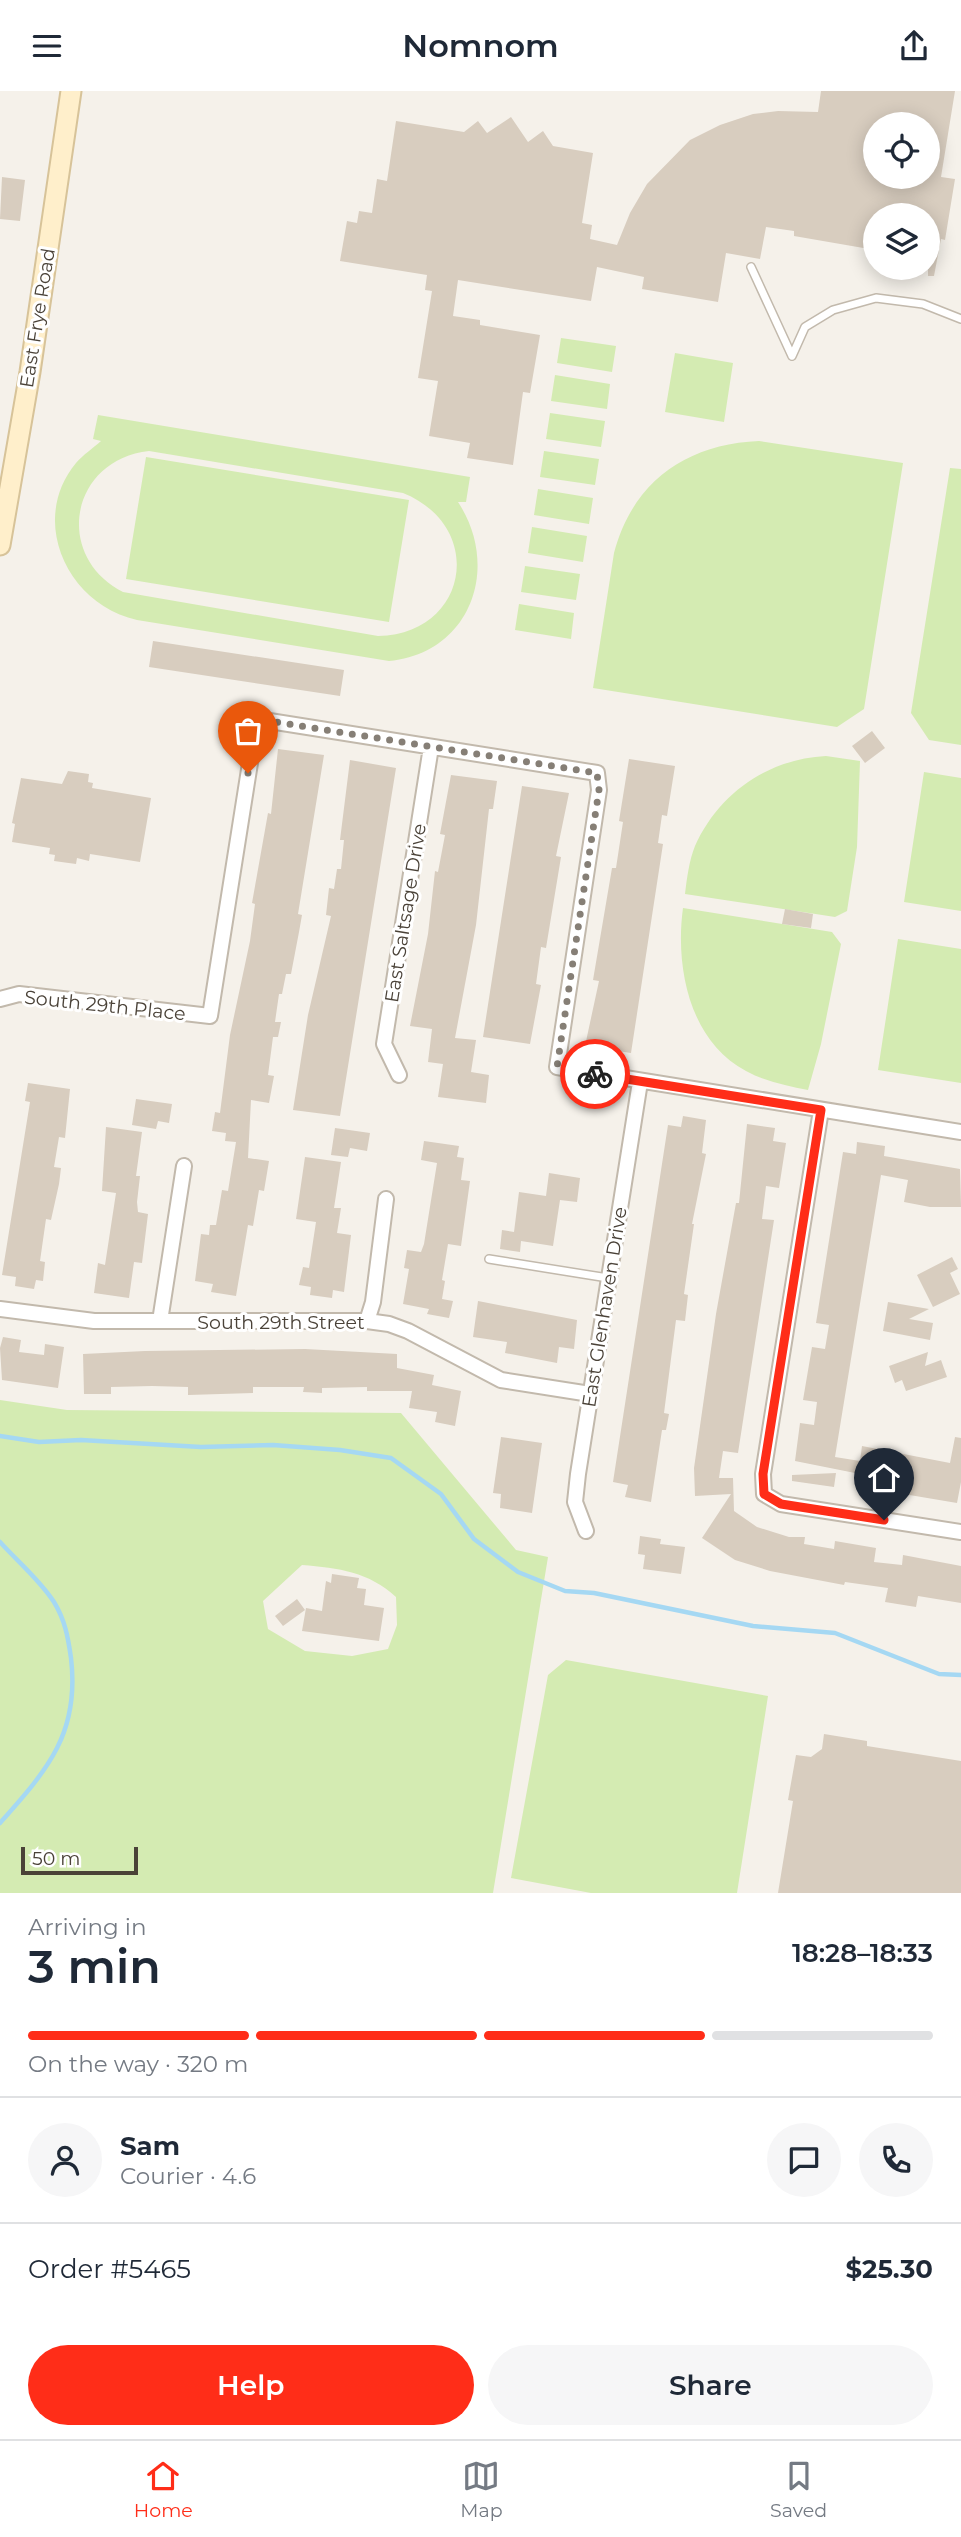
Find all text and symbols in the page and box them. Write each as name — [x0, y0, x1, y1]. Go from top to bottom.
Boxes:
text: Nomnom — [402, 26, 559, 65]
icon: menu — [28, 27, 66, 65]
icon: share — [895, 27, 933, 65]
map controls — [863, 112, 940, 280]
button: locate — [863, 112, 940, 189]
button: layers — [863, 203, 940, 280]
street label: East Frye Road — [15, 247, 60, 390]
pin — [218, 701, 278, 773]
icon: bag — [229, 712, 267, 750]
street label: East Saltsage Drive — [380, 822, 431, 1004]
street label: South 29th Place — [23, 986, 187, 1025]
courier — [560, 1039, 630, 1109]
icon: bike — [576, 1055, 614, 1093]
street label: East Glenhaven Drive — [577, 1205, 632, 1409]
street label: South 29th Street — [197, 1311, 365, 1334]
pin — [854, 1448, 914, 1520]
icon: home — [865, 1459, 903, 1497]
scale bar — [21, 1844, 138, 1876]
text: 50 m — [32, 1847, 80, 1870]
text: Arriving in — [28, 1913, 147, 1941]
text: 18:28–18:33 — [792, 1937, 933, 1969]
text: 3 min — [28, 1938, 161, 1995]
text: On the way · 320 m — [28, 2050, 248, 2078]
button: person — [28, 2123, 102, 2197]
button: chat — [767, 2123, 841, 2197]
button: phone — [859, 2123, 933, 2197]
text: Sam — [120, 2130, 180, 2162]
text: Courier · 4.6 — [120, 2162, 256, 2190]
text: Order #5465 — [28, 2253, 191, 2285]
text: $25.30 — [845, 2253, 933, 2285]
button: Help — [28, 2345, 474, 2425]
button: Share — [488, 2345, 933, 2425]
tab: Home — [134, 2457, 193, 2522]
tab: Map — [460, 2457, 503, 2522]
tab: Saved — [770, 2457, 827, 2522]

